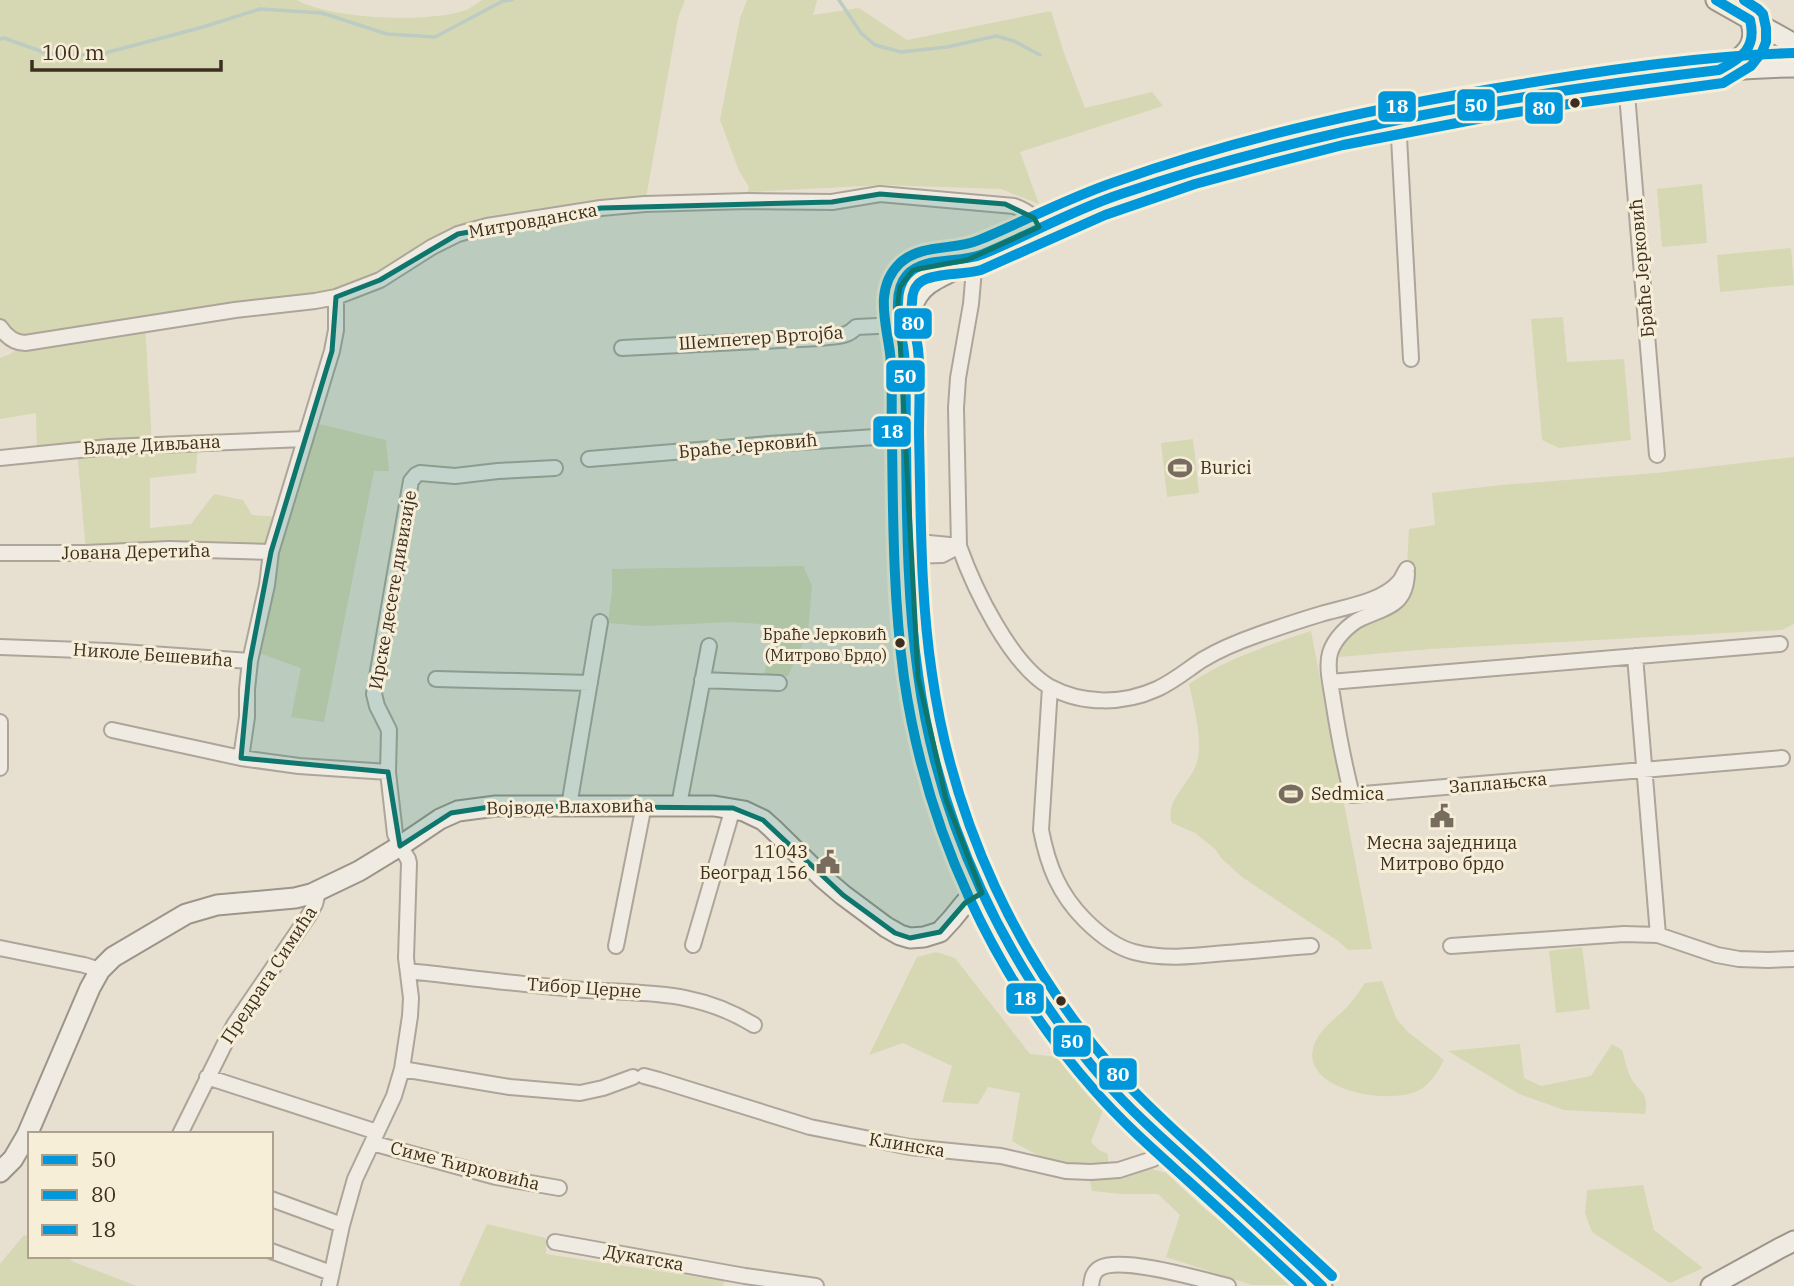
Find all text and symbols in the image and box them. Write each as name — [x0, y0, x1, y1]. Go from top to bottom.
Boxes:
scale bar — [32, 28, 220, 72]
text: 100 m — [42, 38, 105, 66]
line badge: 50 — [1456, 88, 1496, 122]
line badge: 18 — [1377, 90, 1417, 123]
line badge: 80 — [1524, 91, 1564, 125]
text: 50 — [1465, 93, 1487, 117]
text: 18 — [1386, 94, 1408, 118]
text: 80 — [1533, 96, 1555, 120]
unlabelled marker — [1568, 96, 1582, 110]
street label: Браће Јерковић — [1624, 197, 1659, 339]
street label: Митровданска — [467, 198, 599, 243]
line badge: 80 — [893, 307, 933, 340]
text: 80 — [902, 311, 924, 335]
street label: Шемпетер Вртојба — [678, 320, 844, 355]
line badge: 50 — [885, 359, 926, 393]
text: 50 — [894, 364, 916, 388]
line badge: 18 — [872, 415, 912, 448]
text: 18 — [881, 419, 903, 443]
street label: Браће Јерковић — [677, 428, 819, 463]
street label: Владе Дивљана — [83, 429, 222, 460]
sports icon: Burici — [1166, 454, 1194, 482]
place label: Burici — [1200, 456, 1252, 479]
street label: Ирске десете дивизије — [364, 488, 421, 691]
street label: Јована Деретића — [61, 539, 211, 564]
place label: Браће Јерковић (Митрово Брдо) — [763, 624, 887, 665]
marker: Браће Јерковић (Митрово Брдо) — [893, 636, 907, 650]
street label: Николе Бешевића — [72, 637, 234, 672]
street label: Заплањска — [1448, 767, 1548, 798]
sports icon: Sedmica — [1277, 780, 1305, 808]
place label: Sedmica — [1311, 782, 1384, 805]
street label: Војводе Влаховића — [486, 794, 654, 819]
public building icon: Месна заједница Митрово брдо — [1428, 802, 1456, 830]
place label: Месна заједница Митрово брдо — [1367, 831, 1518, 875]
place label: 11043 Београд 156 — [699, 840, 808, 884]
public building icon: 11043 Београд 156 — [814, 848, 842, 876]
street label: Предрага Симића — [215, 901, 322, 1048]
street label: Тибор Церне — [526, 972, 642, 1003]
line badge: 18 — [1005, 982, 1045, 1015]
text: 18 — [1014, 986, 1036, 1010]
unlabelled marker — [1054, 994, 1068, 1008]
line badge: 50 — [1052, 1024, 1092, 1058]
text: 50 — [1061, 1029, 1083, 1053]
line badge: 80 — [1098, 1057, 1138, 1091]
text: 80 — [1107, 1062, 1129, 1086]
street label: Клинска — [867, 1127, 947, 1162]
legend — [28, 1132, 273, 1258]
street label: Симе Ћирковића — [388, 1136, 542, 1195]
text: 50 — [91, 1145, 116, 1173]
text: 80 — [91, 1180, 116, 1208]
text: 18 — [91, 1215, 116, 1243]
street label: Дукатска — [602, 1239, 686, 1276]

